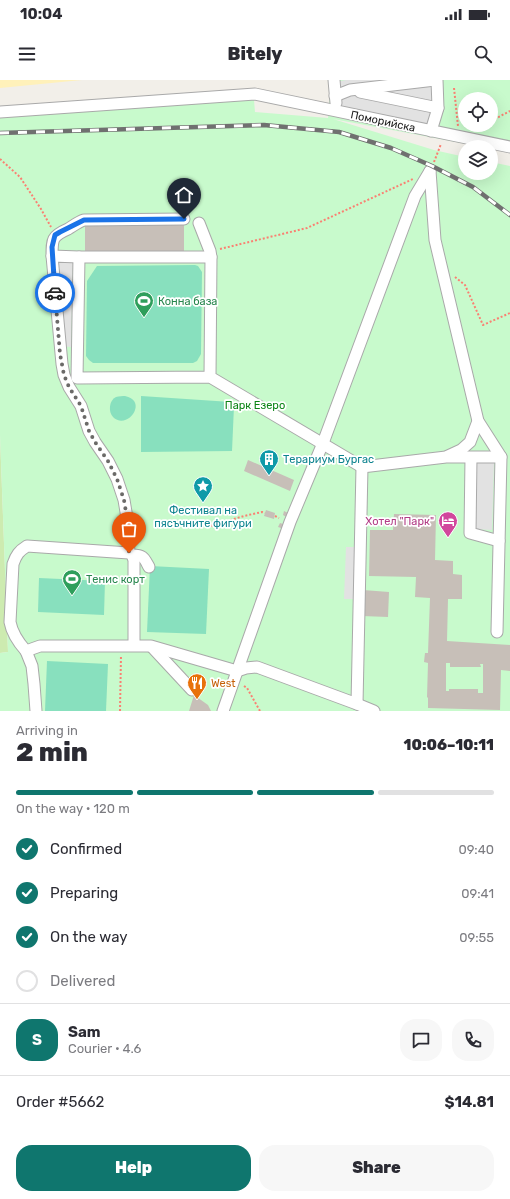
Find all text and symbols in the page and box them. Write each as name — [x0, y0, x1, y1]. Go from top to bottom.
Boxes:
text: 10:04 — [20, 5, 62, 23]
icon: menu — [16, 43, 38, 65]
text: Bitely — [228, 43, 282, 65]
icon: search — [472, 43, 494, 65]
map controls — [458, 92, 498, 180]
button: locate — [458, 92, 498, 132]
street label: Поморийска — [349, 108, 417, 135]
button: layers — [458, 140, 498, 180]
pin — [167, 178, 201, 219]
icon: home — [173, 184, 195, 206]
courier — [35, 273, 75, 313]
icon: car — [44, 282, 66, 304]
sports icon: Конна база — [133, 290, 155, 318]
place label: Конна база — [158, 295, 217, 308]
park label: Парк Езеро — [225, 399, 285, 412]
building icon: Терариум Бургас — [258, 448, 280, 476]
place label: Терариум Бургас — [283, 453, 374, 466]
place icon: Фестивал на пясъчните фигури — [192, 475, 214, 503]
place label: Фестивал на пясъчните фигури — [154, 504, 252, 530]
hotel icon: Хотел "Парк" — [437, 510, 459, 538]
pin — [112, 512, 146, 553]
place label: Хотел "Парк" — [365, 515, 434, 528]
icon: bag — [118, 518, 140, 540]
sports icon: Тенис корт — [61, 568, 83, 596]
place label: Тенис корт — [86, 573, 145, 586]
restaurant icon: West — [186, 672, 208, 700]
place label: West — [211, 677, 236, 690]
text: Arriving in — [16, 723, 78, 738]
text: 10:06–10:11 — [404, 736, 494, 754]
text: 2 min — [16, 737, 88, 768]
text: On the way · 120 m — [16, 801, 130, 816]
icon: check — [16, 838, 38, 860]
text: Confirmed — [50, 840, 122, 858]
text: 09:40 — [458, 842, 494, 857]
icon: check — [16, 882, 38, 904]
text: Preparing — [50, 884, 118, 902]
text: 09:41 — [461, 886, 494, 901]
icon: check — [16, 926, 38, 948]
text: On the way — [50, 928, 128, 946]
text: 09:55 — [459, 930, 494, 945]
text: Delivered — [50, 972, 115, 990]
button: chat — [400, 1019, 442, 1061]
button: phone — [452, 1019, 494, 1061]
text: Sam — [68, 1023, 101, 1041]
text: S — [32, 1031, 42, 1049]
text: Courier · 4.6 — [68, 1041, 141, 1056]
text: Order #5662 — [16, 1093, 104, 1111]
text: $14.81 — [445, 1093, 494, 1111]
button: Help — [16, 1145, 251, 1191]
button: Share — [259, 1145, 494, 1191]

